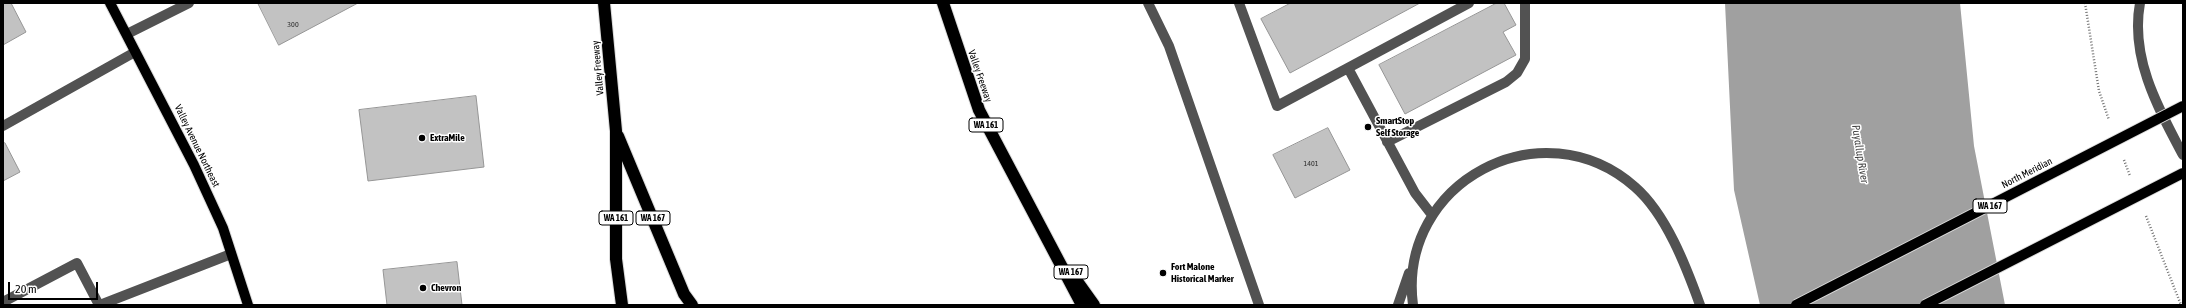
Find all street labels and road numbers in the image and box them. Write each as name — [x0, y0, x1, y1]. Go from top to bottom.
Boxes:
street label: Valley Freeway — [590, 40, 606, 96]
street label: Valley Freeway — [965, 48, 995, 104]
street label: Valley Avenue Northeast — [172, 103, 222, 189]
road number: WA 161 — [969, 118, 1003, 132]
street label: North Meridian — [2000, 155, 2054, 191]
road number: WA 167 — [1973, 199, 2007, 213]
road number: WA 161 — [599, 211, 633, 225]
road number: WA 167 — [636, 211, 670, 225]
road number: WA 167 — [1054, 265, 1088, 279]

